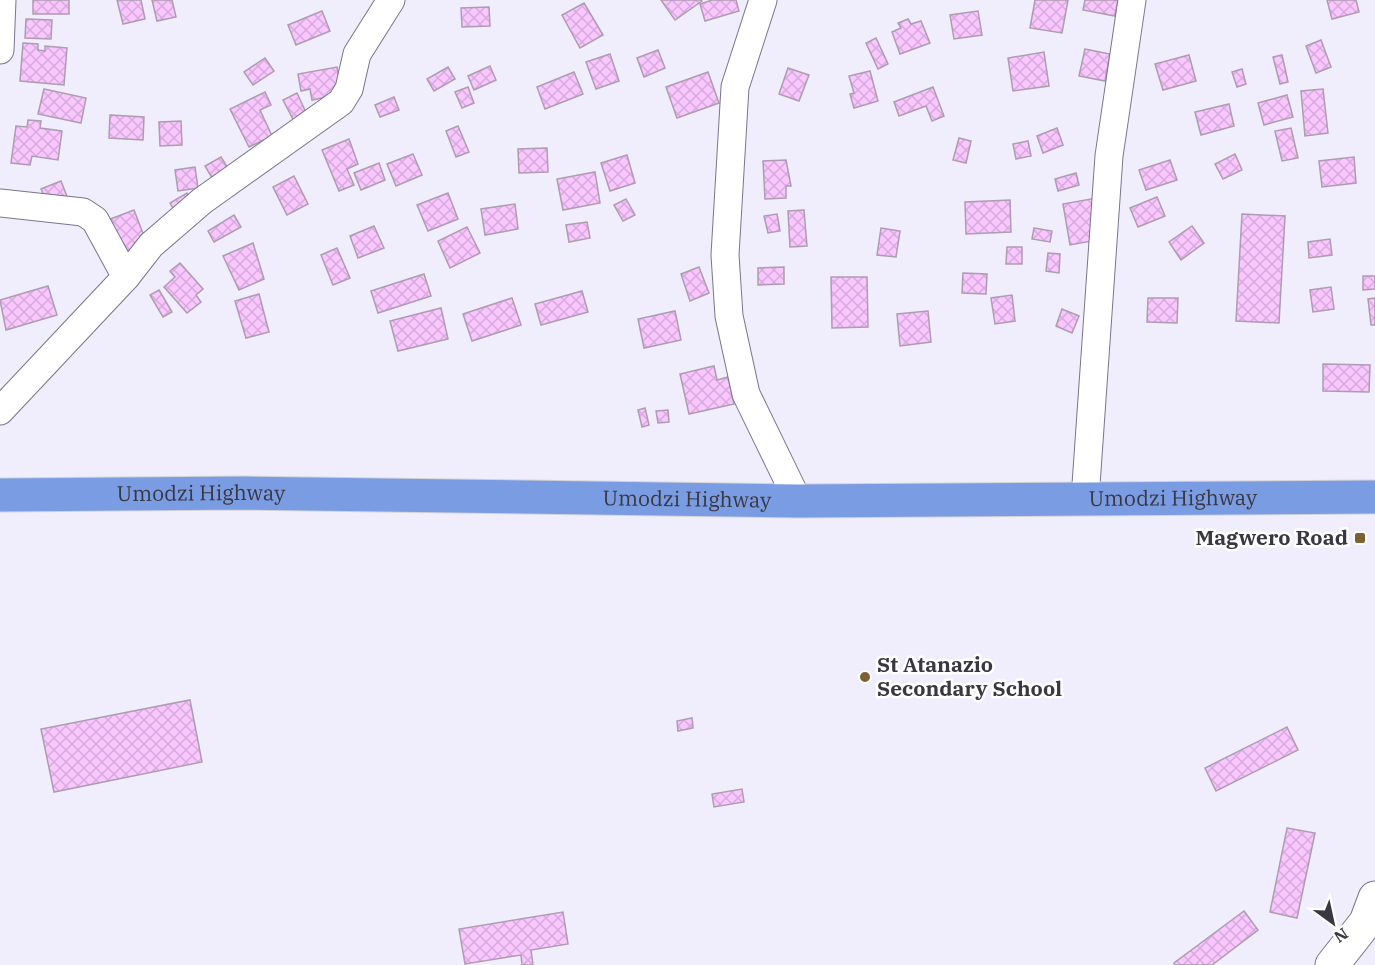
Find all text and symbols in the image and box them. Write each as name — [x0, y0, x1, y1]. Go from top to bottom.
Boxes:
street label: Umodzi Highway — [117, 478, 286, 507]
street label: Umodzi Highway — [602, 483, 772, 514]
street label: Umodzi Highway — [1089, 483, 1258, 512]
place label: Magwero Road — [1195, 523, 1348, 551]
marker: Magwero Road — [1353, 531, 1367, 545]
place label: St Atanazio Secondary School — [877, 650, 1062, 702]
marker: St Atanazio Secondary School — [858, 670, 872, 684]
north arrow — [1303, 893, 1363, 953]
text: N — [1330, 924, 1352, 947]

